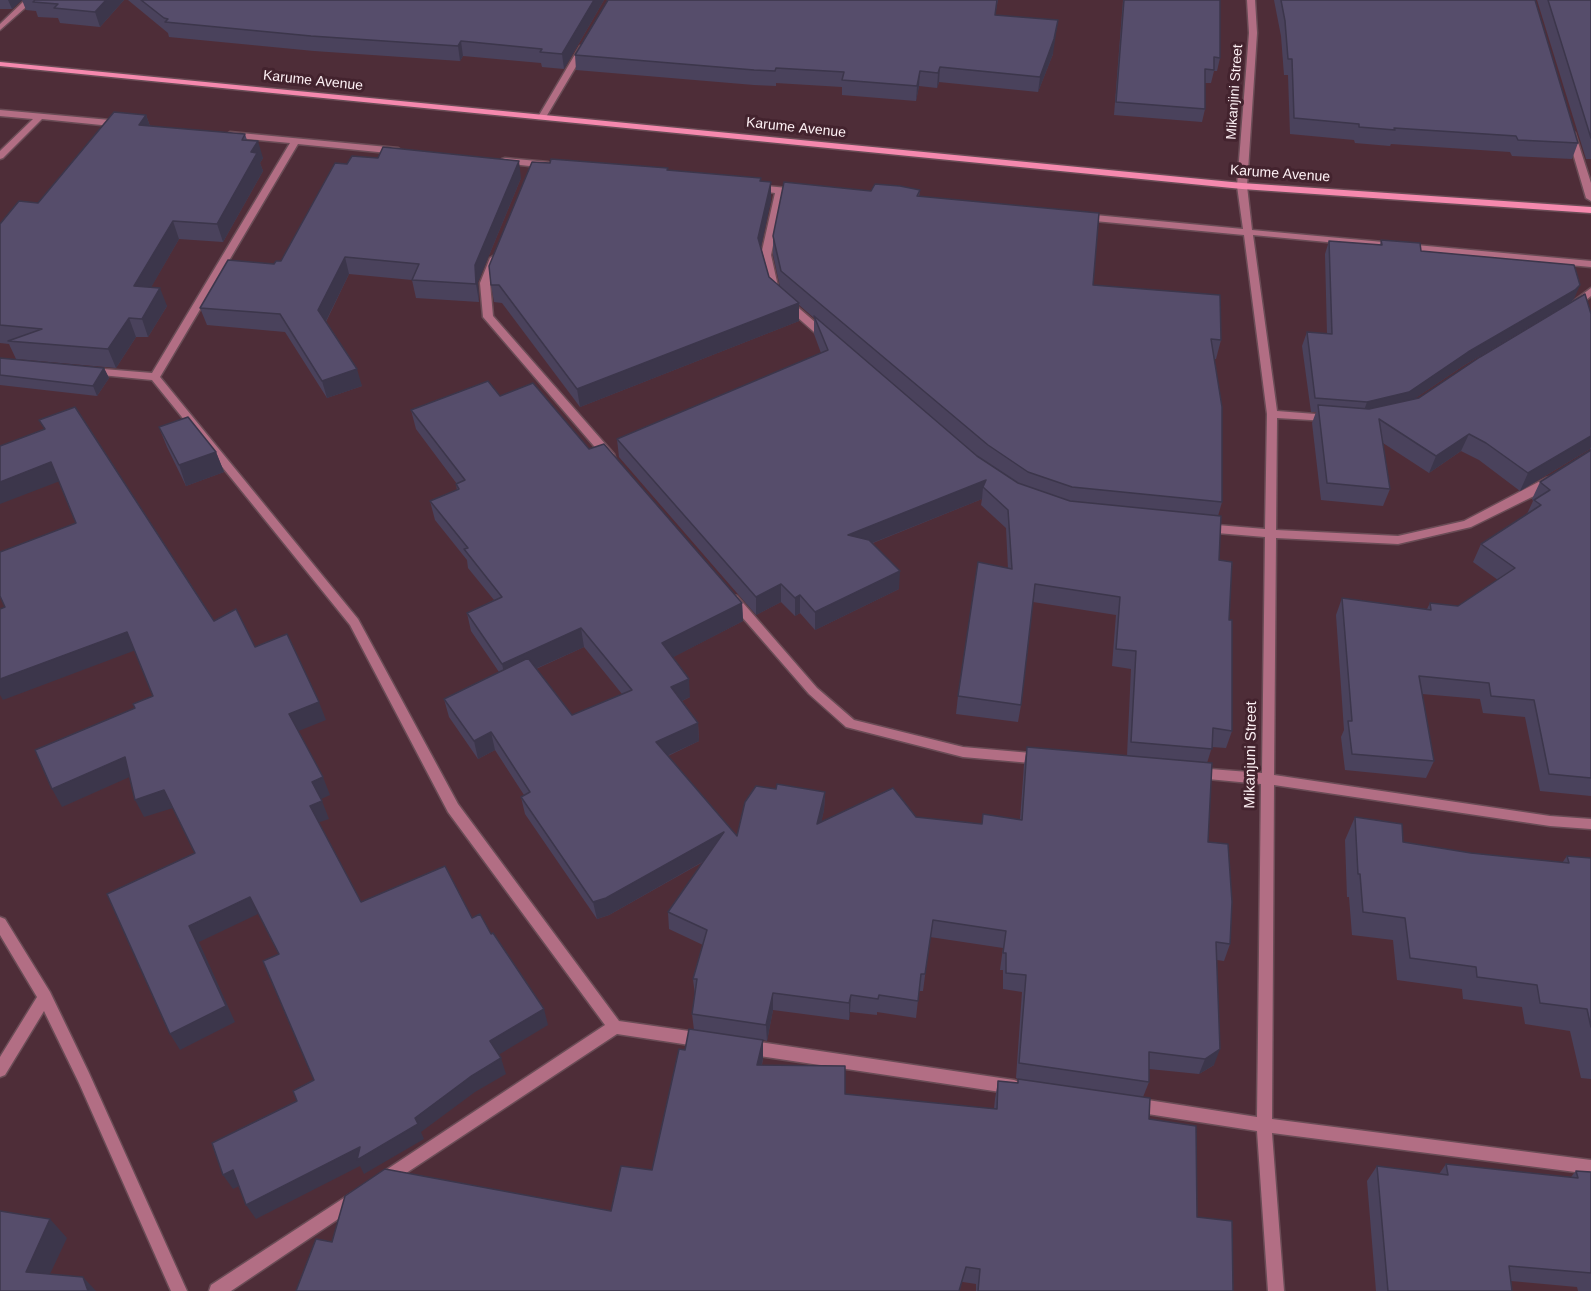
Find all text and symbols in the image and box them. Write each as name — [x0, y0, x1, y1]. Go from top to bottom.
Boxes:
street label: Mikanjini Street — [1223, 44, 1247, 140]
street label: Karume Avenue — [262, 67, 364, 95]
street label: Karume Avenue — [745, 114, 847, 142]
street label: Karume Avenue — [1229, 162, 1331, 186]
street label: Mikanjuni Street — [1241, 701, 1261, 809]

